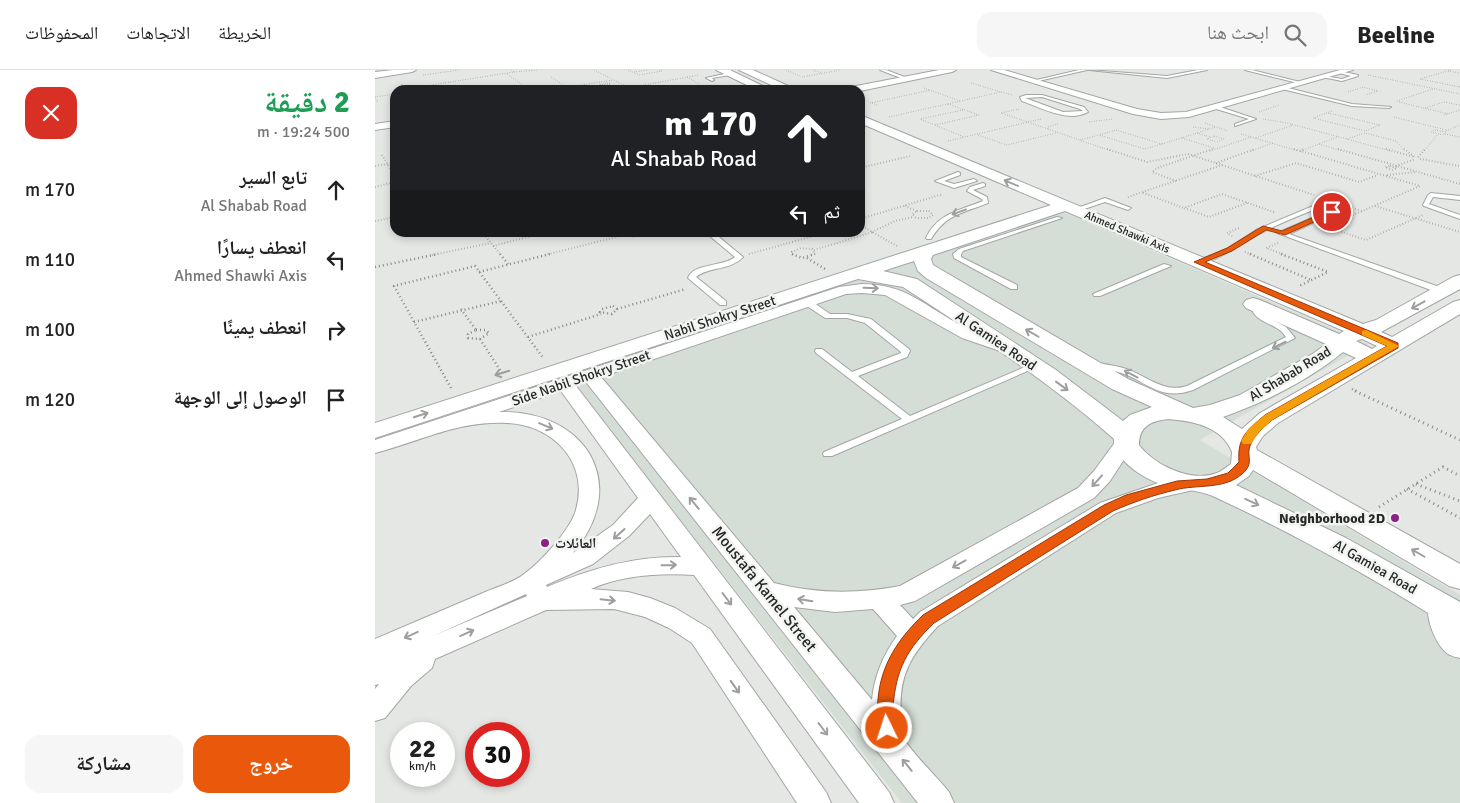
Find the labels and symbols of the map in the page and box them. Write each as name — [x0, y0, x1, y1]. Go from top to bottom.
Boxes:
one-way arrow — [1004, 178, 1019, 188]
pin — [1311, 191, 1353, 233]
one-way arrow — [952, 208, 967, 217]
street label: Ahmed Shawki Axis — [1082, 208, 1172, 256]
one-way arrow — [862, 284, 878, 293]
street label: Nabil Shokry Street — [662, 292, 778, 344]
one-way arrow — [1410, 300, 1425, 310]
street label: Al Gamiea Road — [952, 308, 1040, 374]
one-way arrow — [1025, 327, 1039, 337]
one-way arrow — [1272, 341, 1287, 350]
street label: Al Shabab Road — [1246, 343, 1334, 405]
street label: Side Nabil Shokry Street — [510, 346, 653, 410]
one-way arrow — [495, 368, 511, 378]
one-way arrow — [1123, 369, 1138, 379]
one-way arrow — [1055, 381, 1069, 391]
one-way arrow — [413, 410, 429, 420]
one-way arrow — [538, 421, 553, 431]
one-way arrow — [1091, 474, 1103, 487]
one-way arrow — [689, 497, 700, 510]
one-way arrow — [1244, 498, 1259, 508]
place label: Neighborhood 2D — [1279, 510, 1385, 527]
marker: Neighborhood 2D — [1389, 512, 1401, 524]
street label: Moustafa Kamel Street — [707, 522, 821, 656]
one-way arrow — [612, 528, 625, 539]
place label: العائلات — [555, 535, 596, 552]
street label: Al Gamiea Road — [1330, 536, 1420, 598]
marker: العائلات — [539, 537, 551, 549]
one-way arrow — [1411, 548, 1425, 558]
one-way arrow — [951, 559, 966, 569]
one-way arrow — [661, 560, 677, 569]
one-way arrow — [721, 592, 732, 605]
one-way arrow — [600, 595, 616, 605]
one-way arrow — [797, 595, 813, 605]
one-way arrow — [459, 627, 474, 637]
one-way arrow — [404, 631, 419, 641]
one-way arrow — [730, 680, 740, 694]
position arrow — [860, 701, 912, 753]
speed limit sign: 30 — [465, 722, 530, 787]
one-way arrow — [818, 722, 828, 736]
one-way arrow — [902, 759, 913, 772]

